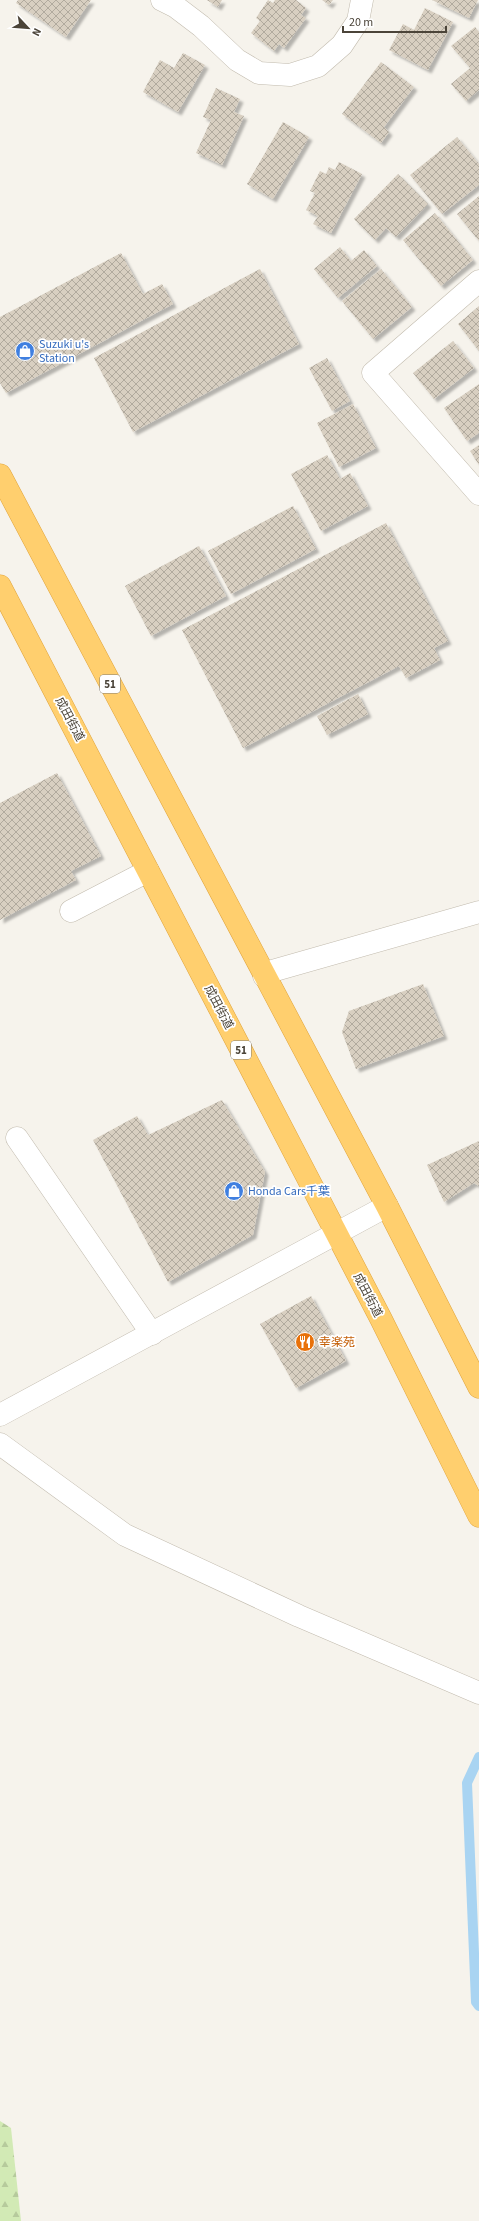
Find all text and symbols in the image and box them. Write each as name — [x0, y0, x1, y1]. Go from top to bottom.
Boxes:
north arrow — [8, 8, 48, 48]
scale bar — [343, 8, 446, 34]
text: 20 m — [349, 14, 373, 31]
text: N — [28, 26, 45, 39]
place label: Suzuki u's Station — [39, 336, 89, 367]
shop icon: Suzuki u's Station — [14, 340, 36, 362]
road number: 51 — [100, 675, 120, 693]
street label: 成田街道 — [51, 694, 88, 744]
street label: 成田街道 — [200, 982, 237, 1032]
road number: 51 — [231, 1041, 251, 1059]
shop icon: Honda Cars千葉 — [223, 1180, 245, 1202]
place label: Honda Cars千葉 — [248, 1183, 330, 1200]
street label: 成田街道 — [349, 1270, 386, 1320]
restaurant icon: 幸楽苑 — [294, 1331, 316, 1353]
place label: 幸楽苑 — [319, 1334, 355, 1351]

